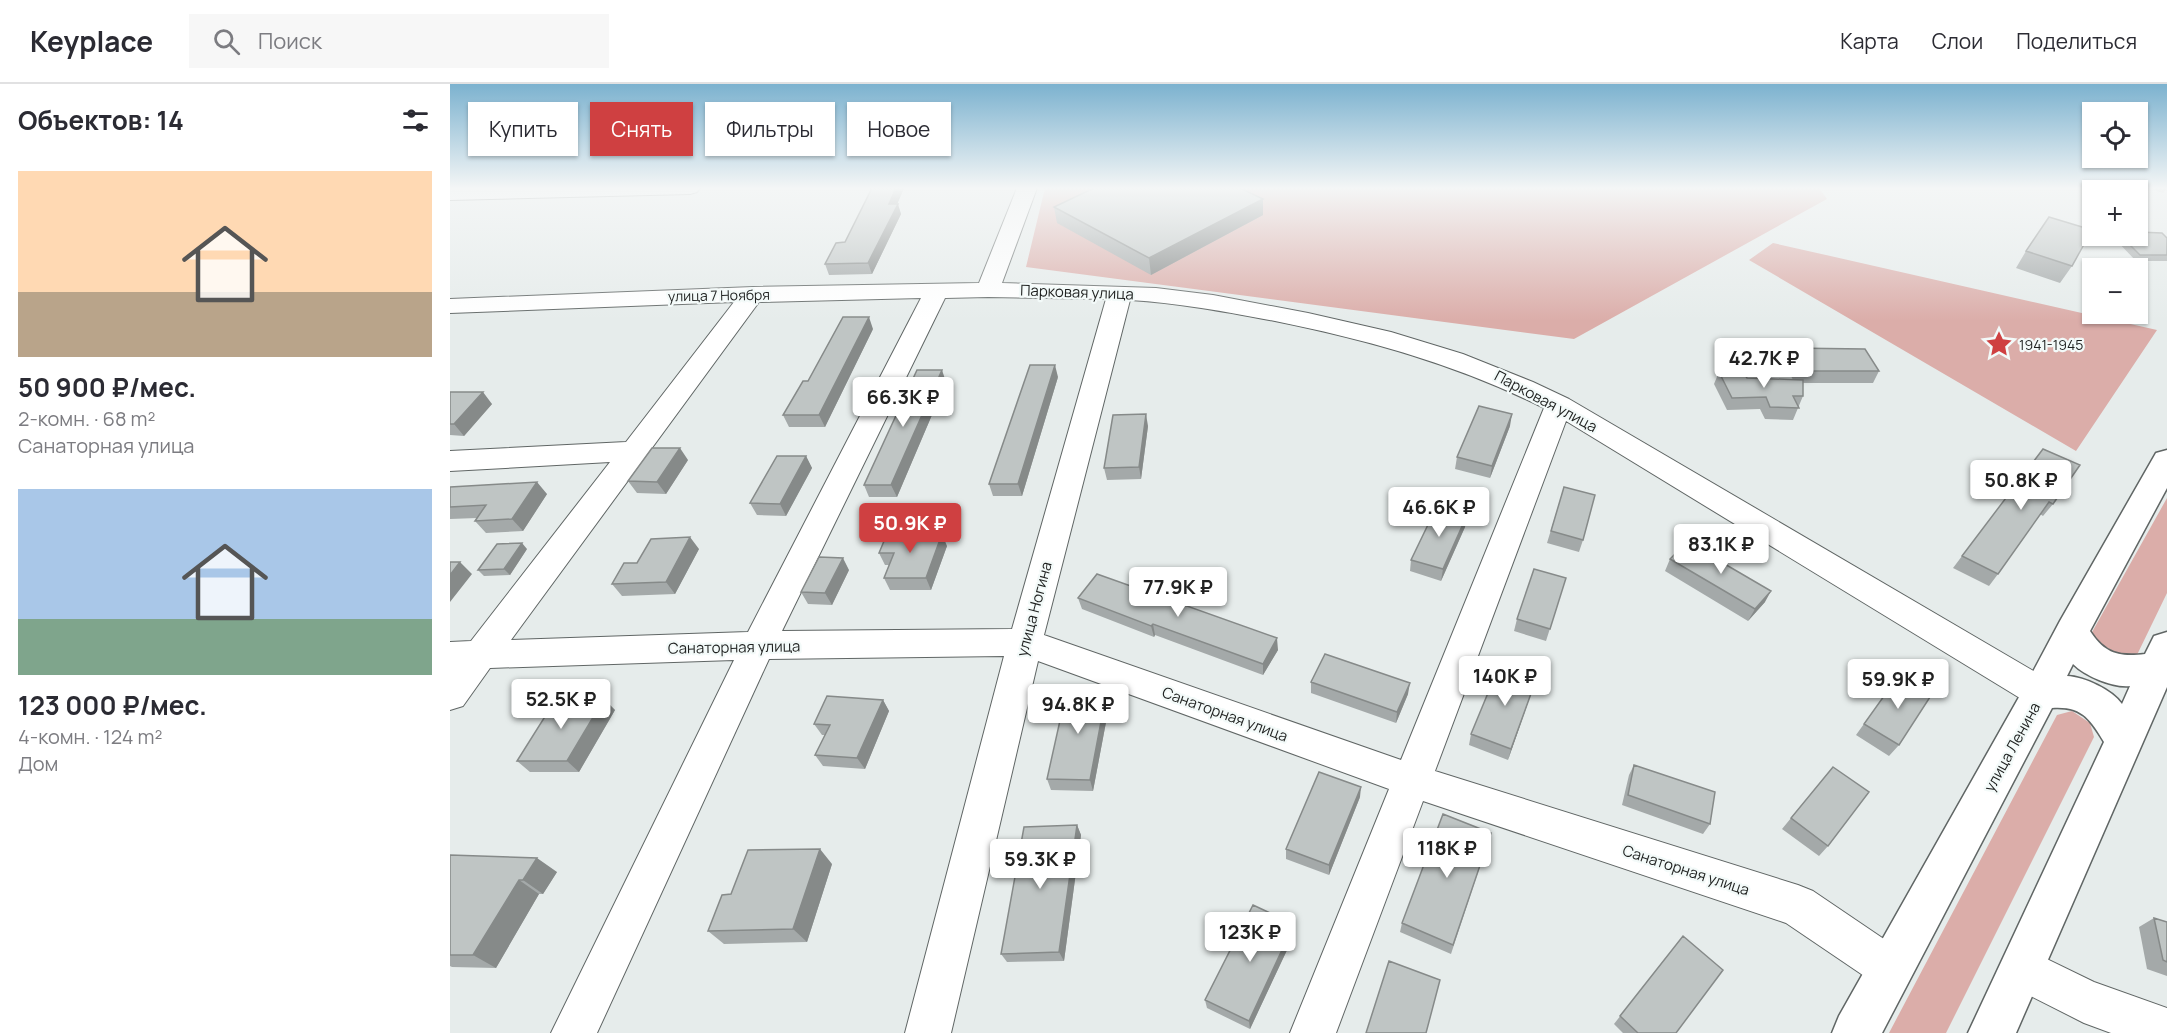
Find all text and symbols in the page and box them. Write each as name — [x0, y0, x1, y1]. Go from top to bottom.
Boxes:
search box — [189, 14, 609, 68]
text: Keyplace — [30, 22, 153, 60]
icon: search — [210, 25, 243, 58]
text: Поиск — [258, 26, 322, 56]
text: Карта — [1840, 27, 1899, 55]
text: Слои — [1932, 27, 1983, 55]
text: Поделиться — [2016, 27, 2137, 55]
text: Объектов: 14 — [18, 102, 184, 138]
chip: Купить — [468, 102, 578, 156]
chip: Снять — [590, 102, 693, 156]
chip: Фильтры — [705, 102, 835, 156]
chip: Новое — [847, 102, 951, 156]
map controls — [2082, 102, 2148, 324]
button: locate — [2082, 102, 2148, 168]
icon: filters — [399, 104, 432, 137]
button: + — [2082, 180, 2148, 246]
icon: home — [171, 210, 279, 318]
button: − — [2082, 258, 2148, 324]
street label: Парковая улица — [1020, 280, 1134, 304]
street label: улица 7 Ноября — [668, 285, 770, 305]
place icon: 1941-1945 — [1984, 329, 2014, 359]
place label: 1941-1945 — [2019, 335, 2083, 354]
pin: 42.7K ₽ — [1709, 338, 1819, 389]
text: 42.7K ₽ — [1728, 344, 1800, 371]
street label: Парковая улица — [1491, 365, 1601, 437]
text: 50 900 ₽/мес. — [18, 369, 196, 405]
pin: 66.3K ₽ — [848, 377, 958, 428]
text: 66.3K ₽ — [867, 383, 939, 410]
text: 2-комн. · 68 m² — [18, 405, 156, 432]
text: Санаторная улица — [18, 432, 194, 459]
pin: 50.8K ₽ — [1966, 460, 2076, 511]
text: 50.8K ₽ — [1984, 466, 2058, 493]
pin: 46.6K ₽ — [1384, 487, 1494, 538]
text: 46.6K ₽ — [1402, 493, 1476, 520]
pin: 50.9K ₽ — [855, 503, 965, 554]
text: 50.9K ₽ — [873, 509, 947, 536]
pin: 83.1K ₽ — [1666, 524, 1776, 575]
icon: home — [171, 528, 279, 636]
text: 83.1K ₽ — [1688, 530, 1754, 557]
street label: улица Ногина — [1011, 559, 1057, 659]
pin: 77.9K ₽ — [1123, 567, 1233, 618]
text: 77.9K ₽ — [1143, 573, 1213, 600]
street label: Санаторная улица — [668, 635, 800, 659]
pin: 140K ₽ — [1456, 656, 1554, 707]
pin: 59.9K ₽ — [1843, 659, 1953, 710]
text: 140K ₽ — [1473, 662, 1537, 689]
text: 59.9K ₽ — [1862, 665, 1934, 692]
pin: 52.5K ₽ — [506, 679, 616, 730]
street label: Санаторная улица — [1159, 682, 1291, 746]
pin: 94.8K ₽ — [1023, 684, 1133, 735]
text: 52.5K ₽ — [525, 685, 597, 712]
text: 123 000 ₽/мес. — [18, 687, 207, 723]
text: 94.8K ₽ — [1042, 690, 1114, 717]
street label: улица Ленина — [1979, 699, 2045, 795]
text: 4-комн. · 124 m² — [18, 723, 163, 750]
text: Дом — [18, 750, 58, 777]
pin: 118K ₽ — [1398, 828, 1496, 879]
text: 118K ₽ — [1417, 834, 1477, 861]
pin: 59.3K ₽ — [985, 839, 1095, 890]
street label: Санаторная улица — [1620, 840, 1752, 900]
text: 59.3K ₽ — [1004, 845, 1076, 872]
pin: 123K ₽ — [1201, 912, 1299, 963]
text: 123K ₽ — [1219, 918, 1281, 945]

